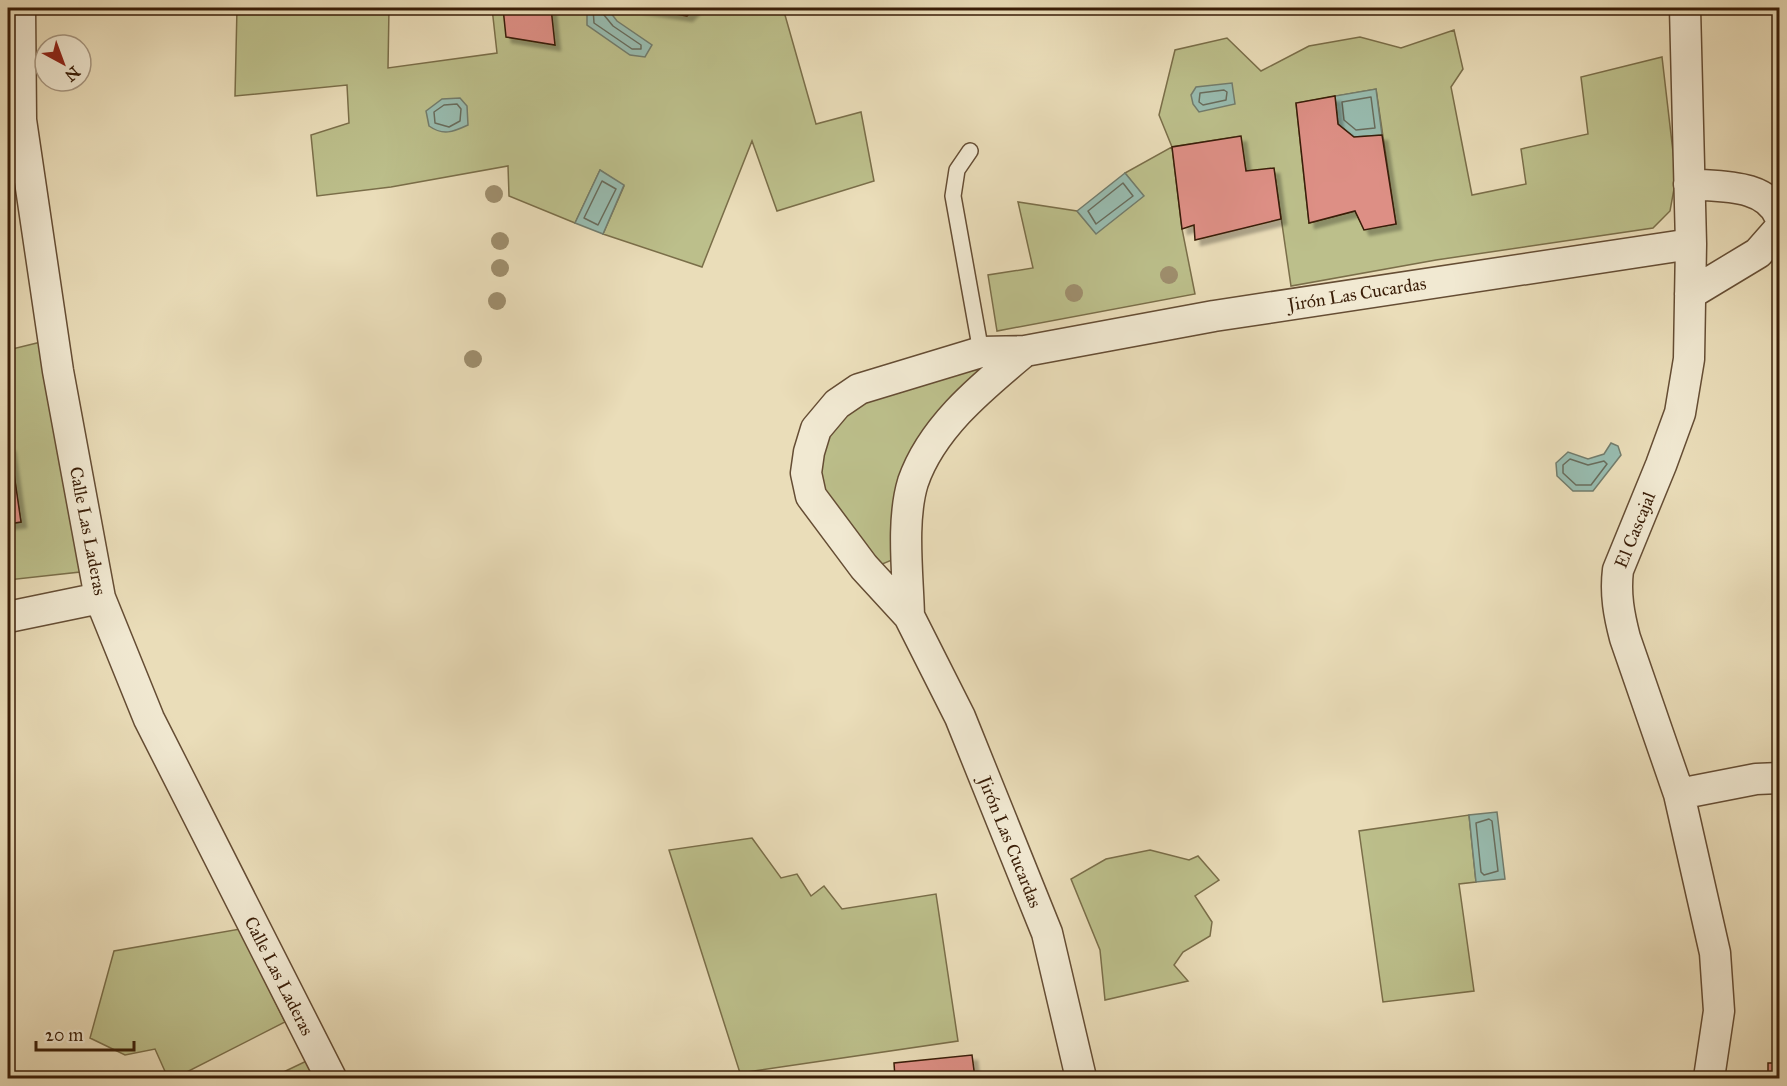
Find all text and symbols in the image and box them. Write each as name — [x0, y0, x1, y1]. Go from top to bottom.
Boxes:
north arrow — [33, 33, 93, 93]
text: N — [61, 62, 84, 86]
street label: Jirón Las Cucardas — [1284, 272, 1428, 317]
street label: Calle Las Laderas — [65, 465, 111, 597]
street label: El Cascajal — [1610, 489, 1660, 571]
street label: Jirón Las Cucardas — [972, 771, 1046, 911]
street label: Calle Las Laderas — [240, 913, 318, 1039]
scale bar — [36, 1014, 134, 1052]
text: 20 m — [45, 1024, 83, 1046]

